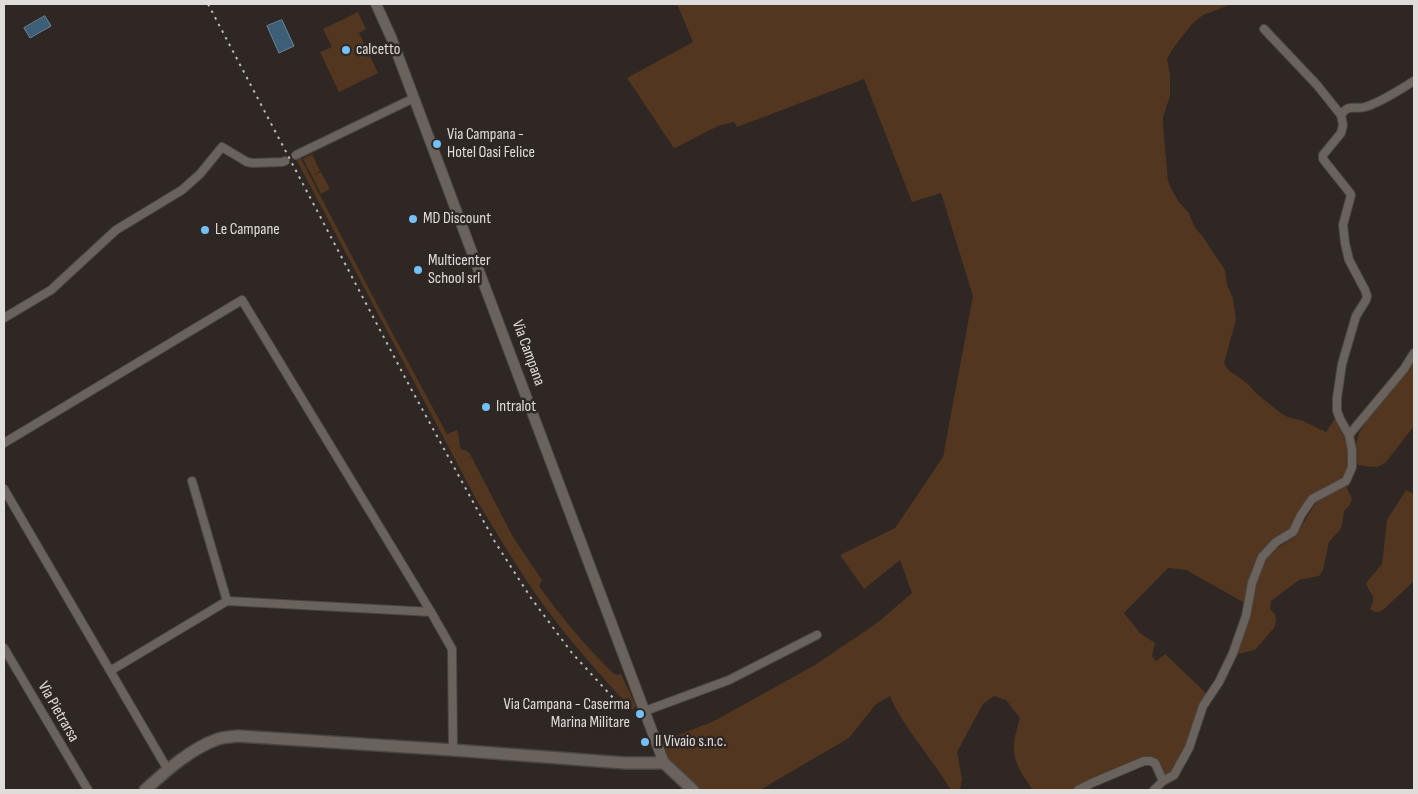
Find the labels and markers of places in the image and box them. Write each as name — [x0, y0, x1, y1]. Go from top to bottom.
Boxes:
place label: calcetto — [356, 40, 400, 60]
marker: calcetto — [340, 44, 352, 56]
place label: Via Campana - Hotel Oasi Felice — [447, 125, 535, 163]
marker: Via Campana - Hotel Oasi Felice — [431, 138, 443, 150]
place label: MD Discount — [423, 209, 491, 229]
marker: MD Discount — [407, 213, 419, 225]
place label: Le Campane — [215, 220, 280, 240]
marker: Le Campane — [199, 224, 211, 236]
place label: Multicenter School srl — [428, 251, 491, 289]
marker: Multicenter School srl — [412, 264, 424, 276]
place label: Intralot — [496, 397, 536, 417]
marker: Intralot — [480, 401, 492, 413]
place label: Via Campana - Caserma Marina Militare — [504, 695, 630, 733]
marker: Via Campana - Caserma Marina Militare — [634, 708, 646, 720]
place label: Il Vivaio s.n.c. — [655, 732, 726, 752]
marker: Il Vivaio s.n.c. — [639, 736, 651, 748]

